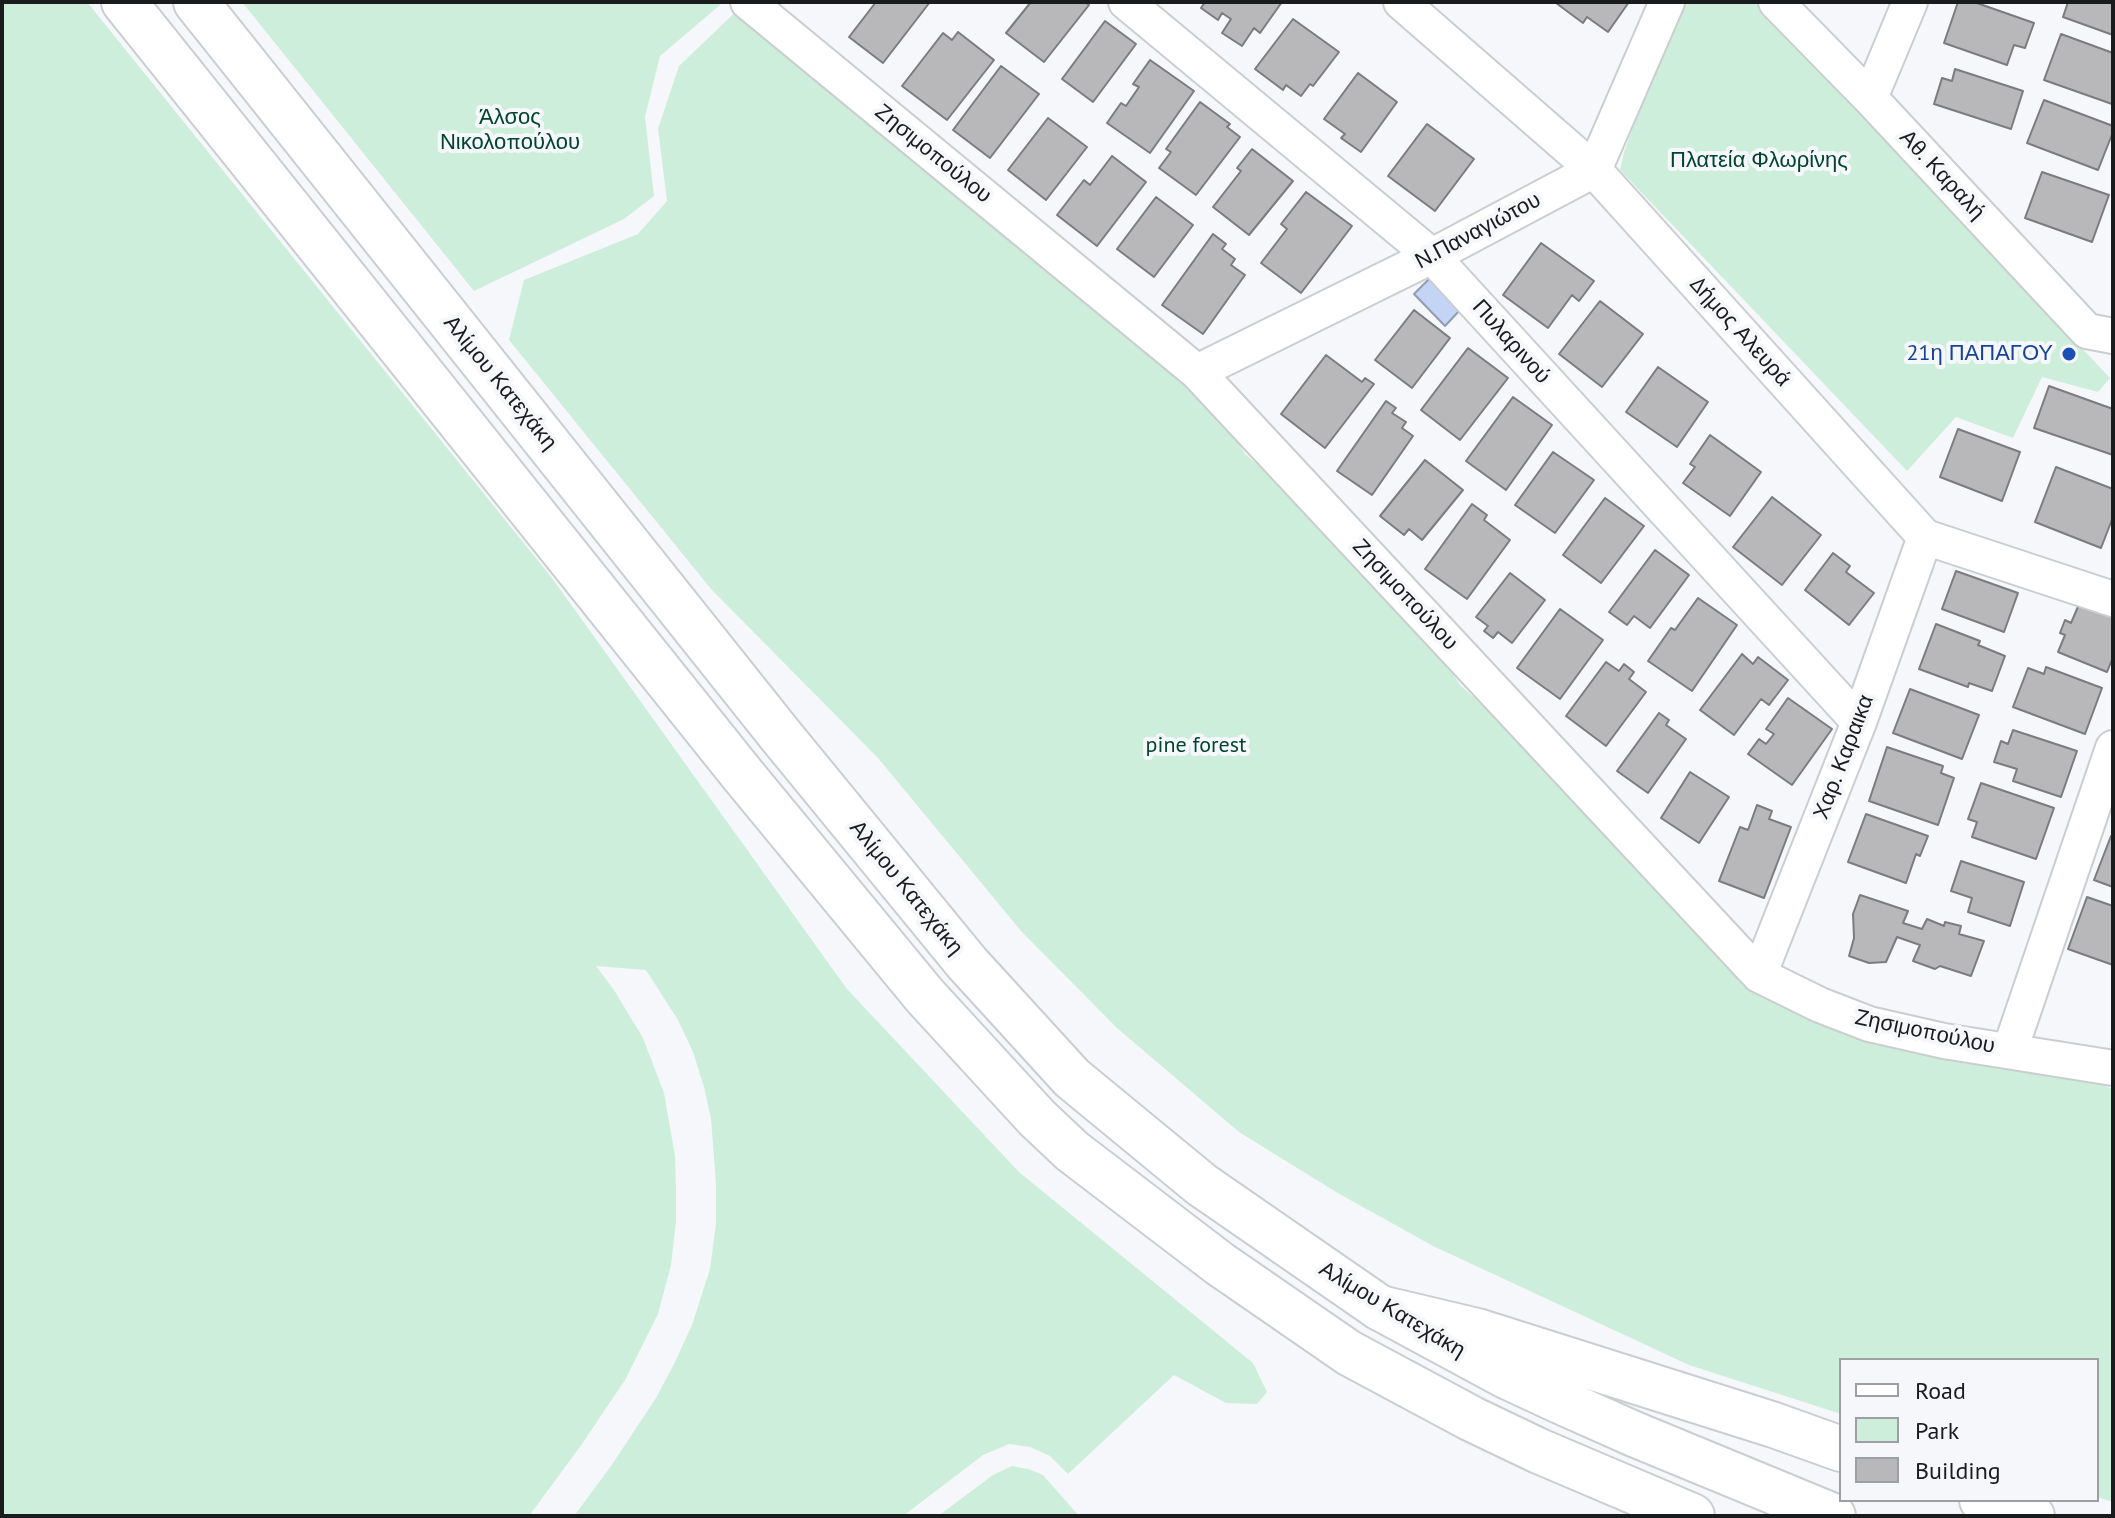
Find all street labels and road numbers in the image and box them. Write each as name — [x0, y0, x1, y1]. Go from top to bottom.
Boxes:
street label: Ζησιμοπούλου — [869, 99, 997, 209]
street label: Αθ. Καραλή — [1894, 125, 1990, 225]
street label: Ν.Παναγιώτου — [1411, 187, 1545, 275]
street label: Δήμος Αλευρά — [1684, 272, 1796, 392]
street label: Πυλαρινού — [1466, 295, 1556, 389]
street label: Αλίμου Κατεχάκη — [438, 310, 562, 456]
street label: Ζησιμοπούλου — [1347, 534, 1463, 656]
street label: Χαρ. Καραικα — [1808, 691, 1880, 823]
street label: Αλίμου Κατεχάκη — [844, 815, 968, 961]
street label: Ζησιμοπούλου — [1853, 1004, 1997, 1060]
street label: Αλίμου Κατεχάκη — [1314, 1256, 1470, 1364]

